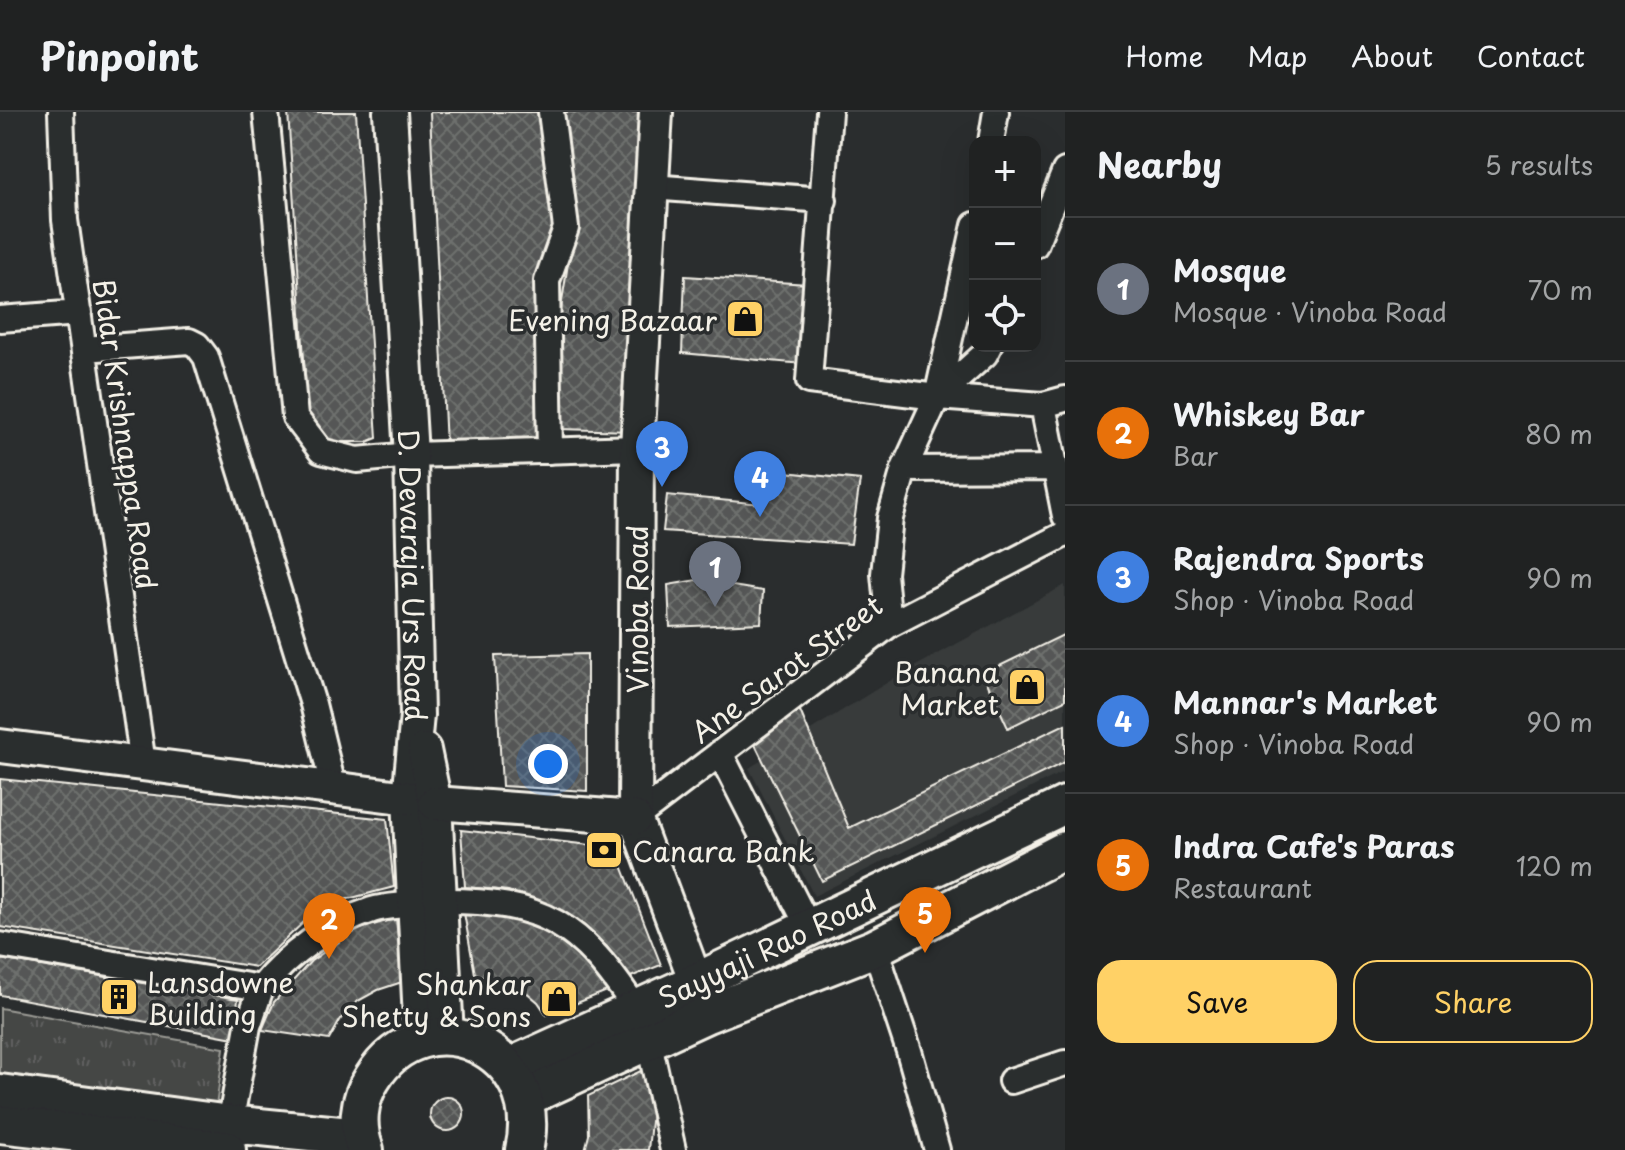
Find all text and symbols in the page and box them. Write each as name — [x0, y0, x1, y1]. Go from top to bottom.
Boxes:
text: Pinpoint — [40, 27, 199, 84]
text: Home — [1125, 34, 1203, 77]
text: Map — [1247, 34, 1307, 77]
text: About — [1351, 34, 1433, 77]
text: Contact — [1477, 34, 1585, 77]
map controls — [969, 136, 1041, 352]
button: + — [969, 136, 1041, 208]
text: Nearby — [1097, 138, 1222, 190]
text: 5 results — [1485, 145, 1593, 184]
button: − — [969, 208, 1041, 280]
text: Mosque — [1173, 247, 1286, 292]
text: 1 — [1117, 270, 1129, 309]
text: 70 m — [1528, 270, 1593, 309]
street label: Bidar Krishnappa Road — [83, 276, 169, 592]
button: locate — [969, 280, 1041, 352]
text: Mosque · Vinoba Road — [1173, 292, 1447, 331]
place label: Evening Bazaar — [508, 298, 717, 341]
shop icon: Evening Bazaar — [724, 298, 766, 340]
text: Whiskey Bar — [1173, 391, 1365, 436]
text: 2 — [1114, 414, 1132, 453]
text: 80 m — [1525, 414, 1593, 453]
pin: 3 — [636, 421, 688, 487]
street label: D. Devaraja Urs Road — [388, 428, 439, 722]
text: Bar — [1173, 436, 1218, 475]
pin: 4 — [734, 451, 786, 517]
street label: Vinoba Road — [615, 525, 658, 693]
text: Rajendra Sports — [1173, 535, 1424, 580]
pin: 1 — [689, 541, 741, 607]
text: 3 — [1114, 558, 1132, 597]
text: 90 m — [1526, 558, 1593, 597]
text: Shop · Vinoba Road — [1173, 580, 1414, 619]
street label: Ane Sarot Street — [681, 584, 891, 752]
place label: Banana Market — [894, 650, 999, 725]
shop icon: Banana Market — [1006, 666, 1048, 708]
text: Mannar's Market — [1173, 679, 1438, 724]
text: 4 — [1114, 702, 1132, 741]
text: 90 m — [1526, 702, 1593, 741]
text: Shop · Vinoba Road — [1173, 724, 1414, 763]
your location — [528, 744, 568, 784]
text: Indra Cafe's Paras — [1173, 823, 1455, 868]
bank icon: Canara Bank — [583, 829, 625, 871]
place label: Canara Bank — [632, 829, 815, 872]
text: 5 — [1115, 846, 1131, 885]
text: 120 m — [1516, 846, 1593, 885]
text: Restaurant — [1173, 868, 1312, 907]
street label: Sayyaji Rao Road — [651, 877, 883, 1018]
pin: 5 — [899, 887, 951, 953]
pin: 2 — [303, 893, 355, 959]
place label: Lansdowne Building — [147, 960, 294, 1035]
button: Save — [1097, 960, 1337, 1043]
button: Share — [1353, 960, 1593, 1043]
place label: Shankar Shetty & Sons — [342, 962, 531, 1037]
building icon: Lansdowne Building — [98, 976, 140, 1018]
shop icon: Shankar Shetty & Sons — [538, 978, 580, 1020]

